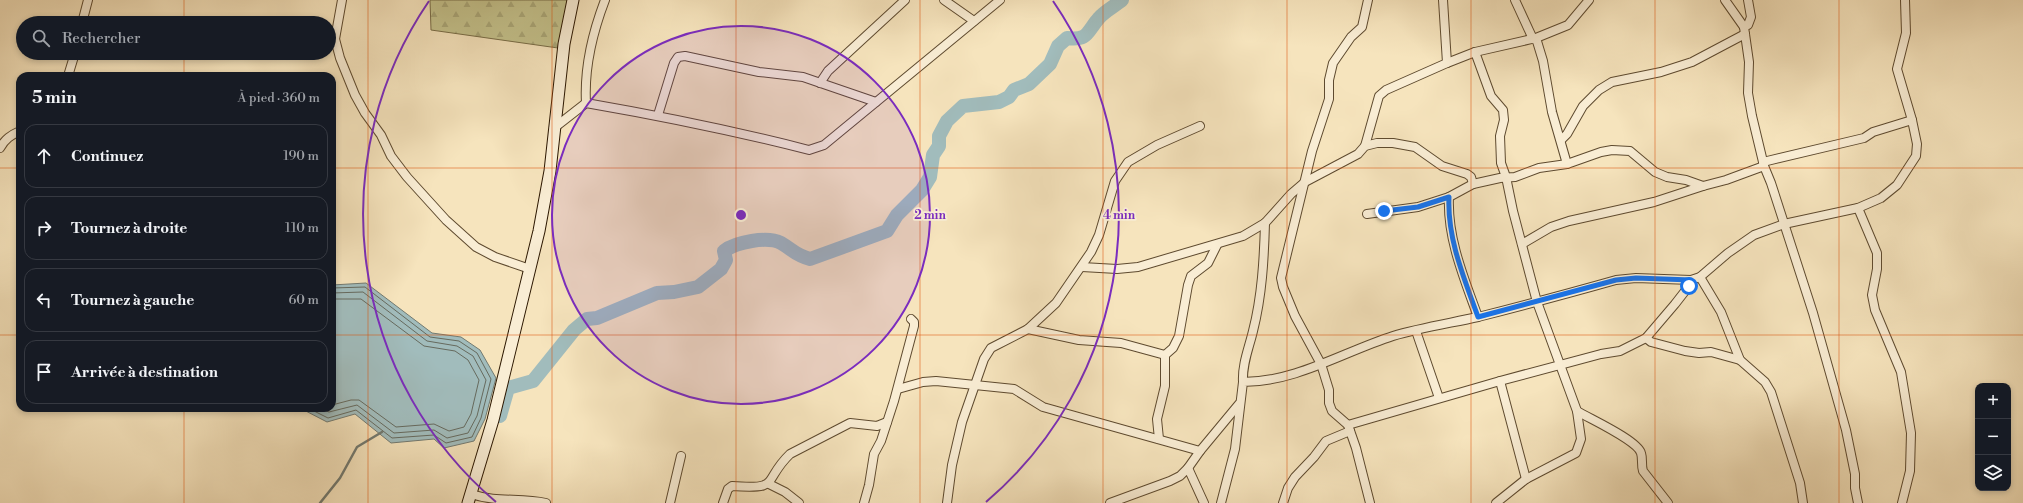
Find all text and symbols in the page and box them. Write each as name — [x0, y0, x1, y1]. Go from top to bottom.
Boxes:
search box — [16, 16, 336, 60]
icon: search — [30, 27, 52, 49]
text: Rechercher — [62, 29, 141, 48]
text: 5 min — [32, 87, 77, 109]
text: À pied · 360 m — [237, 90, 320, 106]
icon: ahead — [33, 145, 55, 167]
text: Continuez — [71, 147, 143, 166]
text: 190 m — [283, 148, 319, 164]
route end — [1375, 202, 1393, 220]
centre of rings — [734, 208, 748, 222]
text: 2 min — [914, 208, 946, 223]
text: 4 min — [1103, 208, 1136, 223]
icon: right — [33, 217, 55, 239]
text: Tournez à droite — [71, 219, 187, 238]
text: 110 m — [285, 220, 319, 236]
route start — [1680, 277, 1698, 295]
icon: left — [33, 289, 55, 311]
text: Tournez à gauche — [71, 291, 194, 310]
text: 60 m — [288, 292, 319, 308]
icon: arrive — [33, 361, 55, 383]
text: Arrivée à destination — [71, 363, 218, 382]
map controls — [1975, 383, 2011, 491]
button: + — [1975, 383, 2011, 419]
button: − — [1975, 419, 2011, 455]
button: layers — [1975, 455, 2011, 491]

